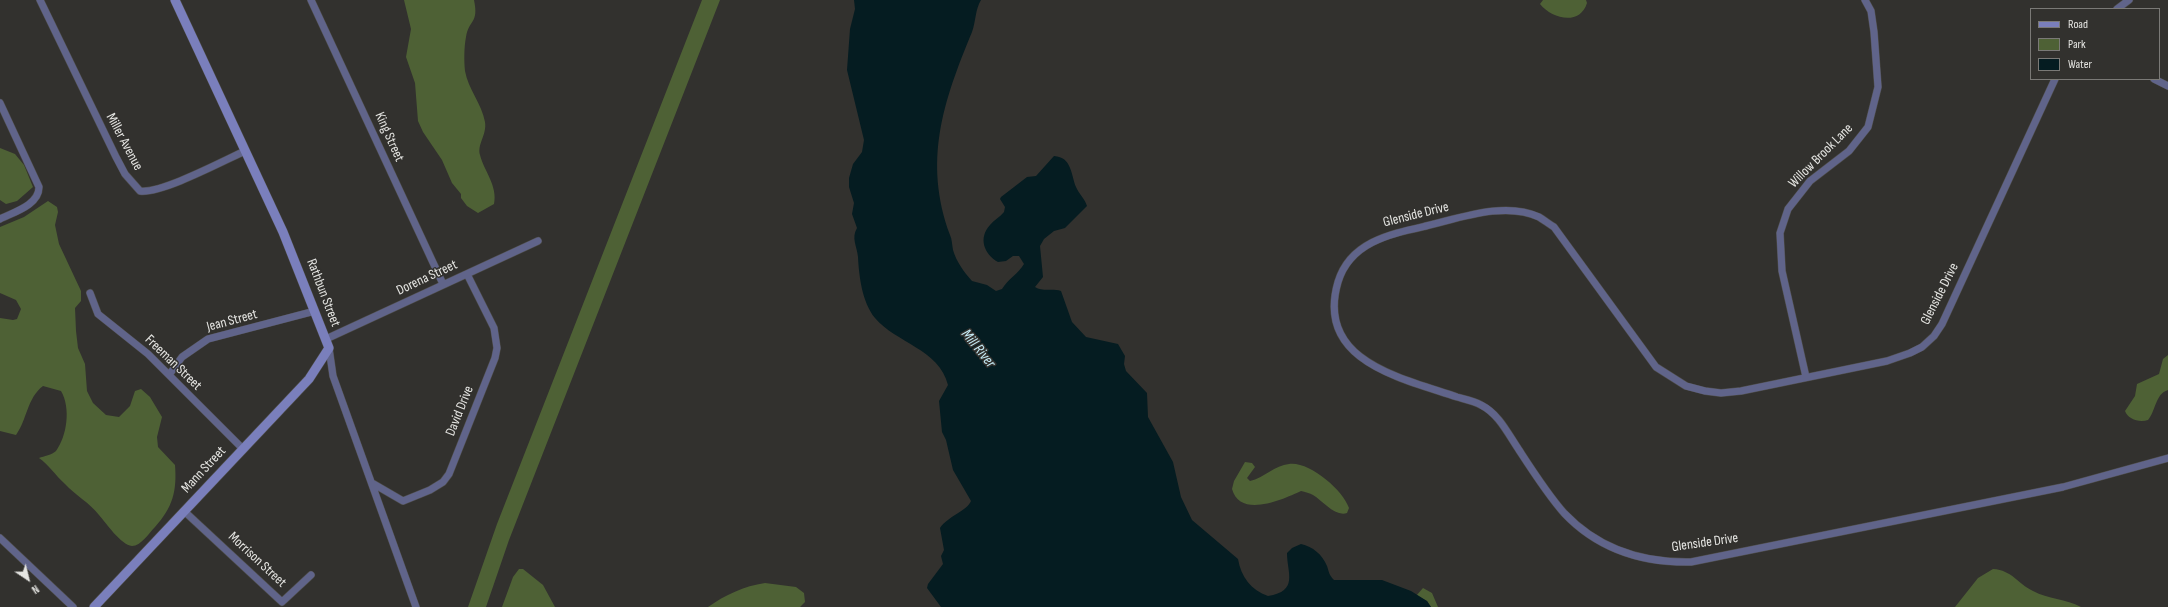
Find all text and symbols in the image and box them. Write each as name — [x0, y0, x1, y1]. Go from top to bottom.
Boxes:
legend — [2030, 8, 2160, 80]
text: Road — [2068, 17, 2088, 32]
text: Park — [2068, 37, 2086, 52]
text: Water — [2068, 57, 2092, 72]
street label: King Street — [371, 110, 407, 164]
street label: Miller Avenue — [102, 111, 146, 173]
street label: Willow Brook Lane — [1785, 120, 1857, 192]
street label: Glenside Drive — [1381, 199, 1451, 231]
street label: Rathbun Street — [302, 257, 344, 329]
street label: Dorena Street — [394, 257, 460, 299]
street label: Glenside Drive — [1917, 260, 1963, 328]
street label: Jean Street — [205, 306, 259, 336]
water label: Mill River — [957, 326, 999, 372]
street label: Freeman Street — [141, 332, 205, 394]
street label: David Drive — [442, 383, 478, 439]
street label: Mann Street — [178, 443, 230, 497]
street label: Morrison Street — [224, 529, 290, 591]
street label: Glenside Drive — [1671, 530, 1739, 556]
north arrow — [8, 559, 48, 599]
text: N — [29, 582, 41, 596]

